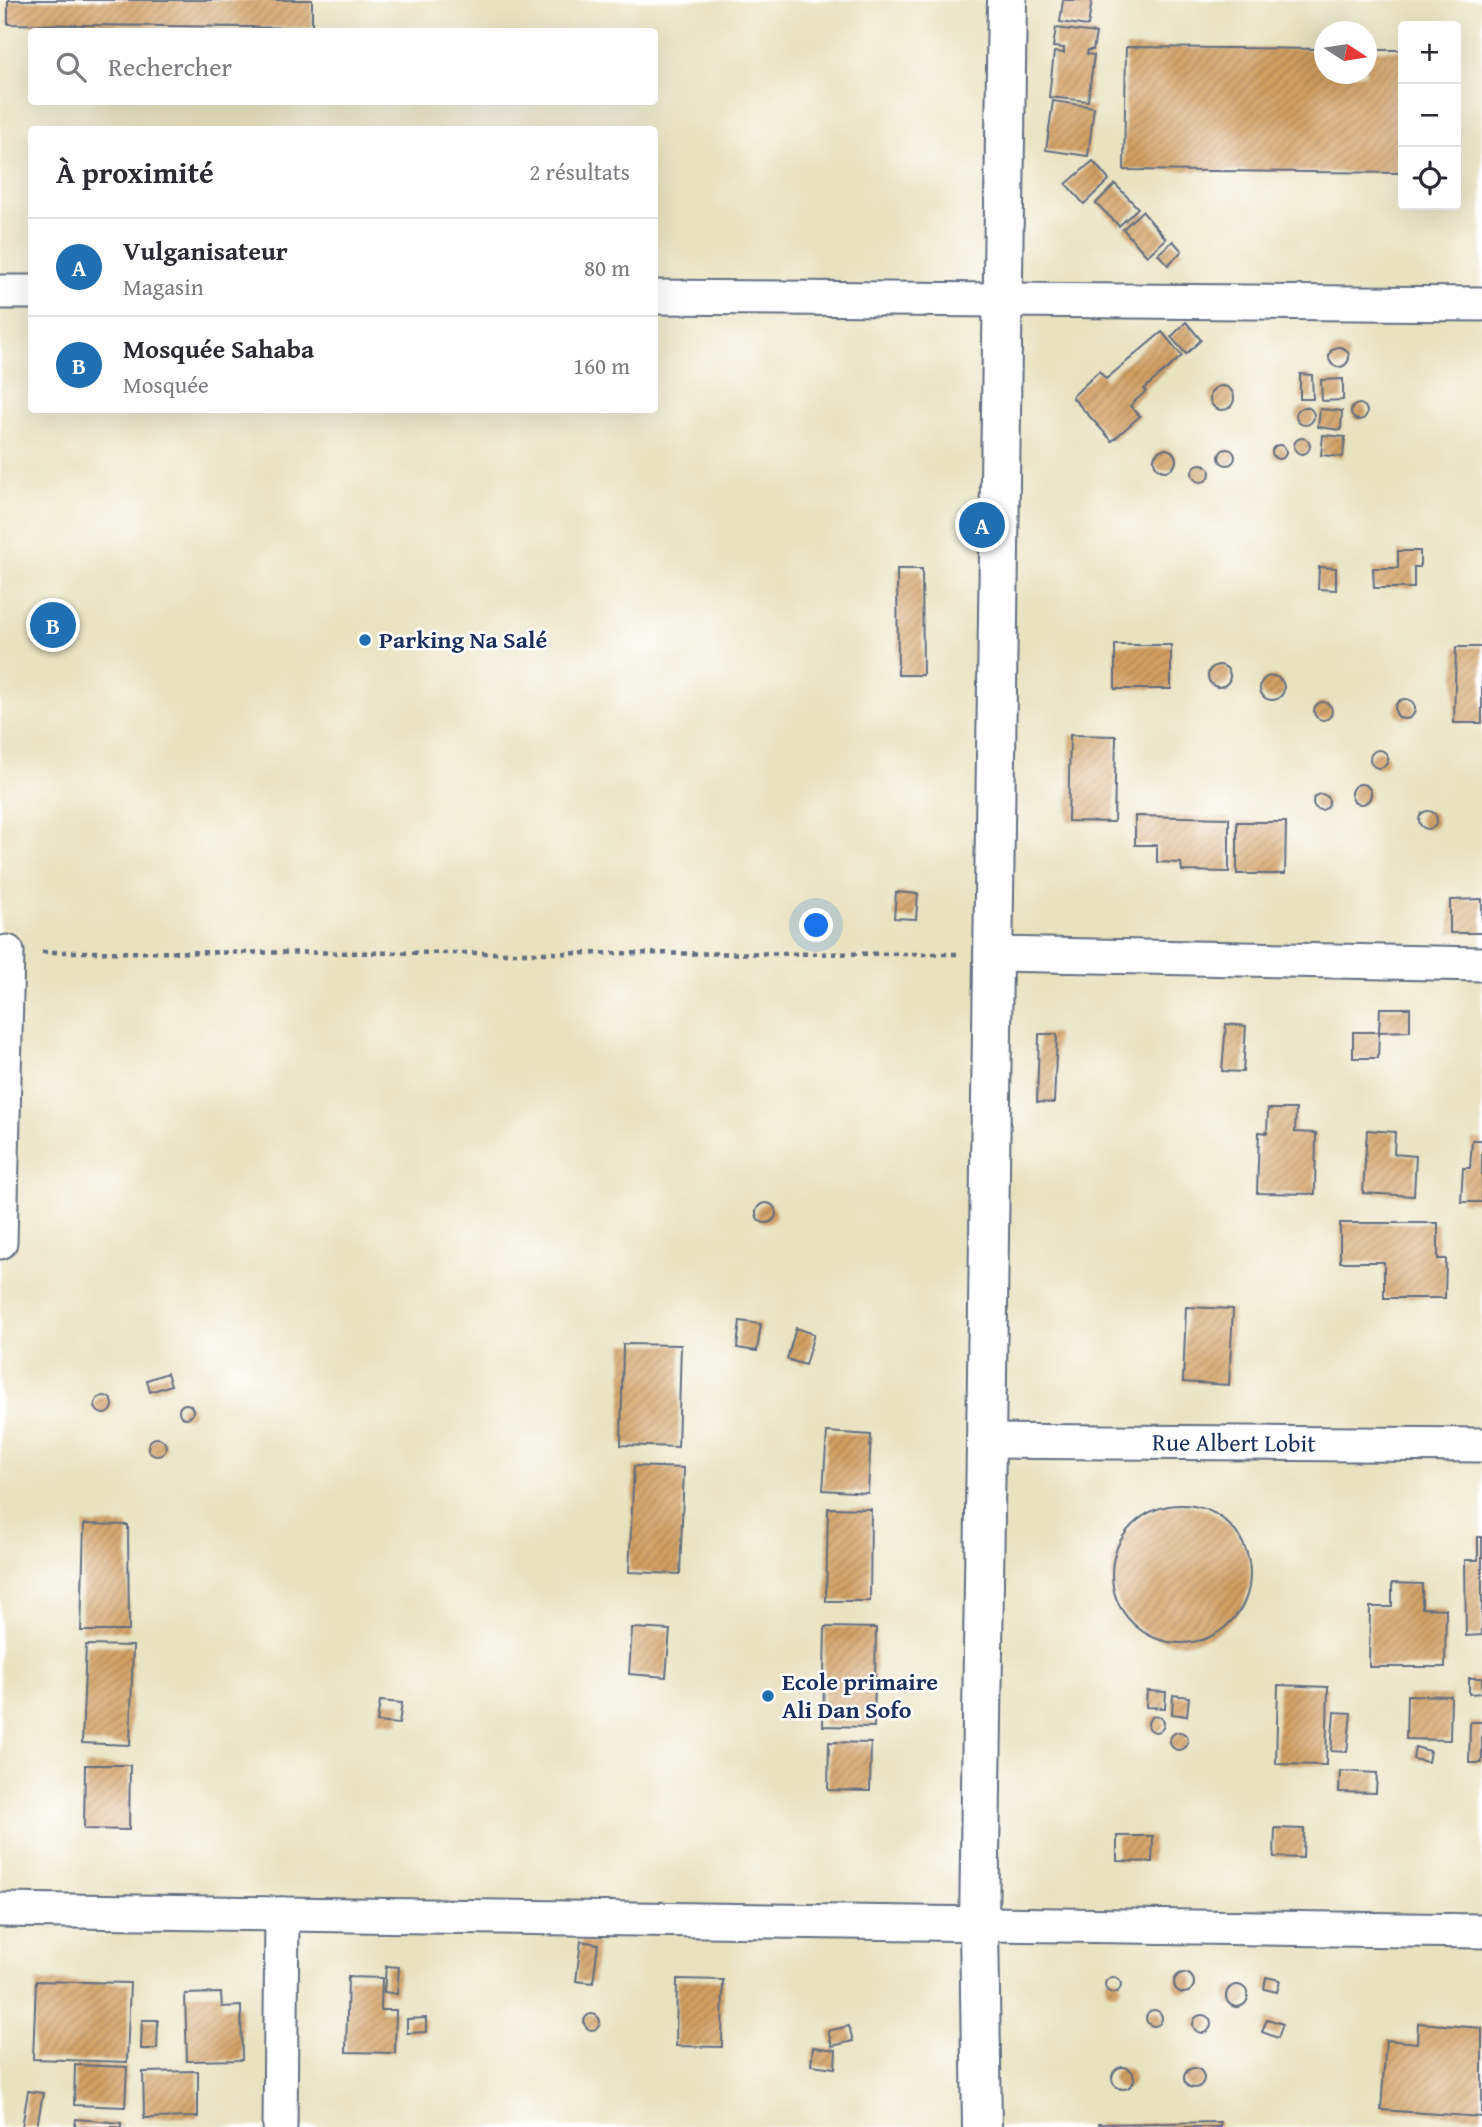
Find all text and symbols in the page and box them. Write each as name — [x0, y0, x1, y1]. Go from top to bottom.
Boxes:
north arrow — [1314, 21, 1377, 84]
map controls — [1398, 21, 1461, 210]
button: + — [1398, 21, 1461, 84]
search box — [28, 28, 658, 105]
text: Rechercher — [108, 47, 232, 86]
icon: search — [52, 48, 90, 86]
button: − — [1398, 84, 1461, 147]
button: locate — [1398, 147, 1461, 210]
text: À proximité — [56, 150, 214, 194]
text: 2 résultats — [529, 155, 630, 188]
text: Vulganisateur — [123, 231, 288, 270]
text: A — [72, 251, 86, 284]
text: 80 m — [584, 251, 630, 284]
text: Magasin — [123, 270, 204, 303]
text: Mosquée Sahaba — [123, 329, 314, 368]
text: B — [72, 349, 86, 382]
text: 160 m — [573, 349, 630, 382]
text: Mosquée — [123, 368, 209, 401]
pin: A — [959, 499, 1005, 551]
pin: B — [30, 599, 76, 651]
place label: Parking Na Salé — [379, 622, 547, 657]
marker: Parking Na Salé — [357, 632, 373, 648]
your location — [799, 908, 833, 942]
street label: Rue Albert Lobit — [1152, 1424, 1316, 1461]
place label: Ecole primaire Ali Dan Sofo — [782, 1664, 938, 1727]
marker: Ecole primaire Ali Dan Sofo — [760, 1688, 776, 1704]

